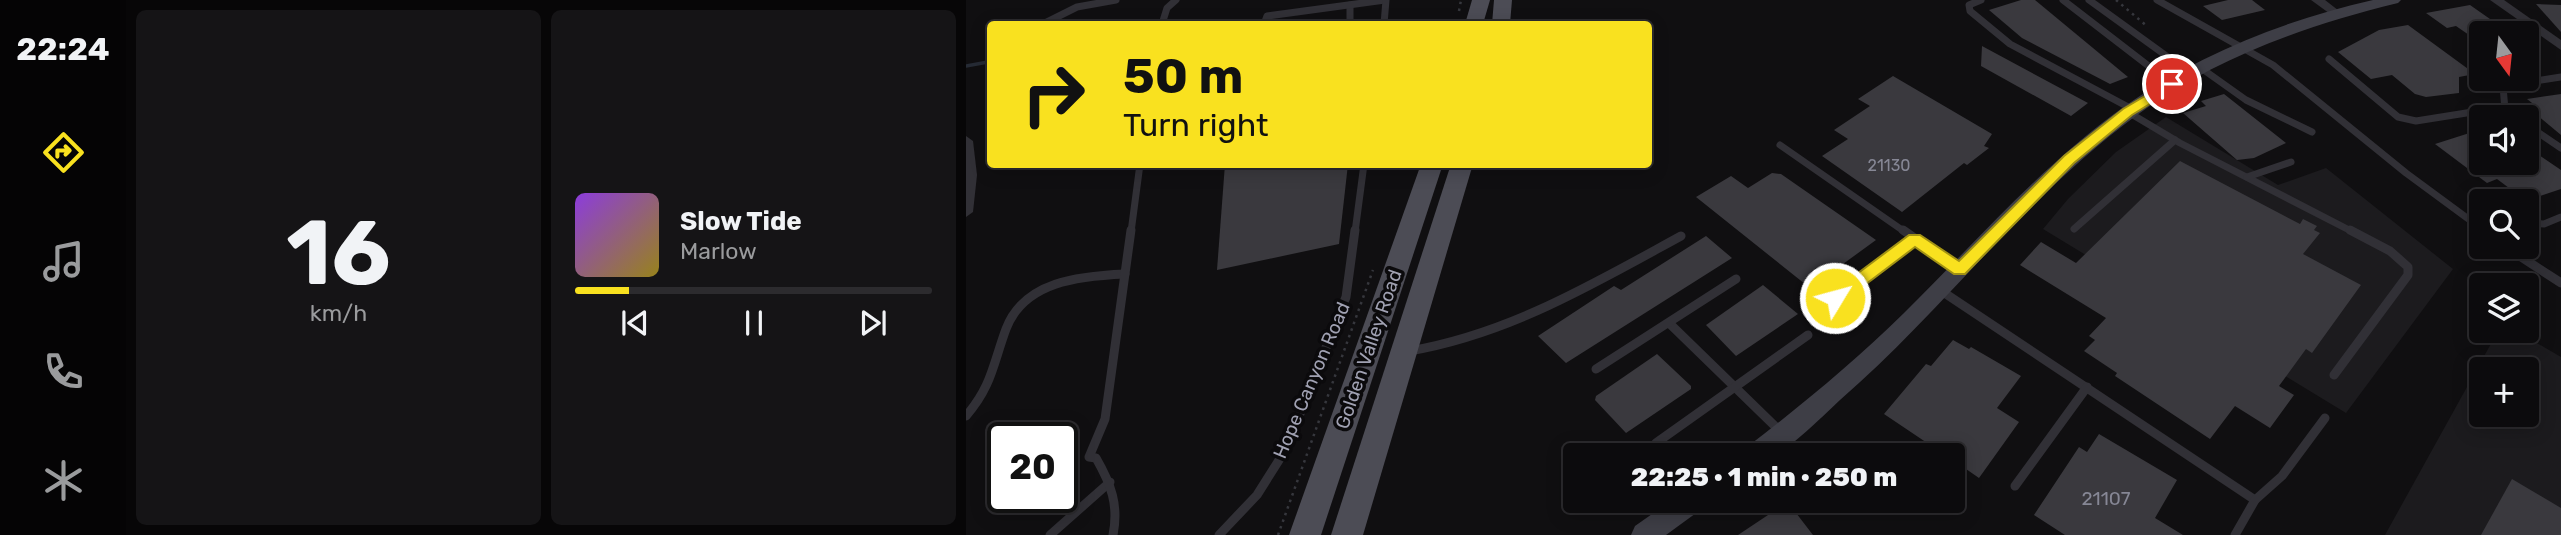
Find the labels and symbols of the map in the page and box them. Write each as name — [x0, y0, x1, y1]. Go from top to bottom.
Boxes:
north arrow — [2469, 21, 2539, 91]
pin — [2142, 54, 2202, 114]
house number: 21130 — [1868, 156, 1910, 175]
position arrow — [1798, 261, 1872, 335]
street label: Golden Valley Road — [1330, 266, 1407, 432]
street label: Hope Canyon Road — [1268, 299, 1355, 462]
speed limit sign: 20 — [987, 422, 1078, 513]
house number: 21107 — [2081, 487, 2131, 510]

